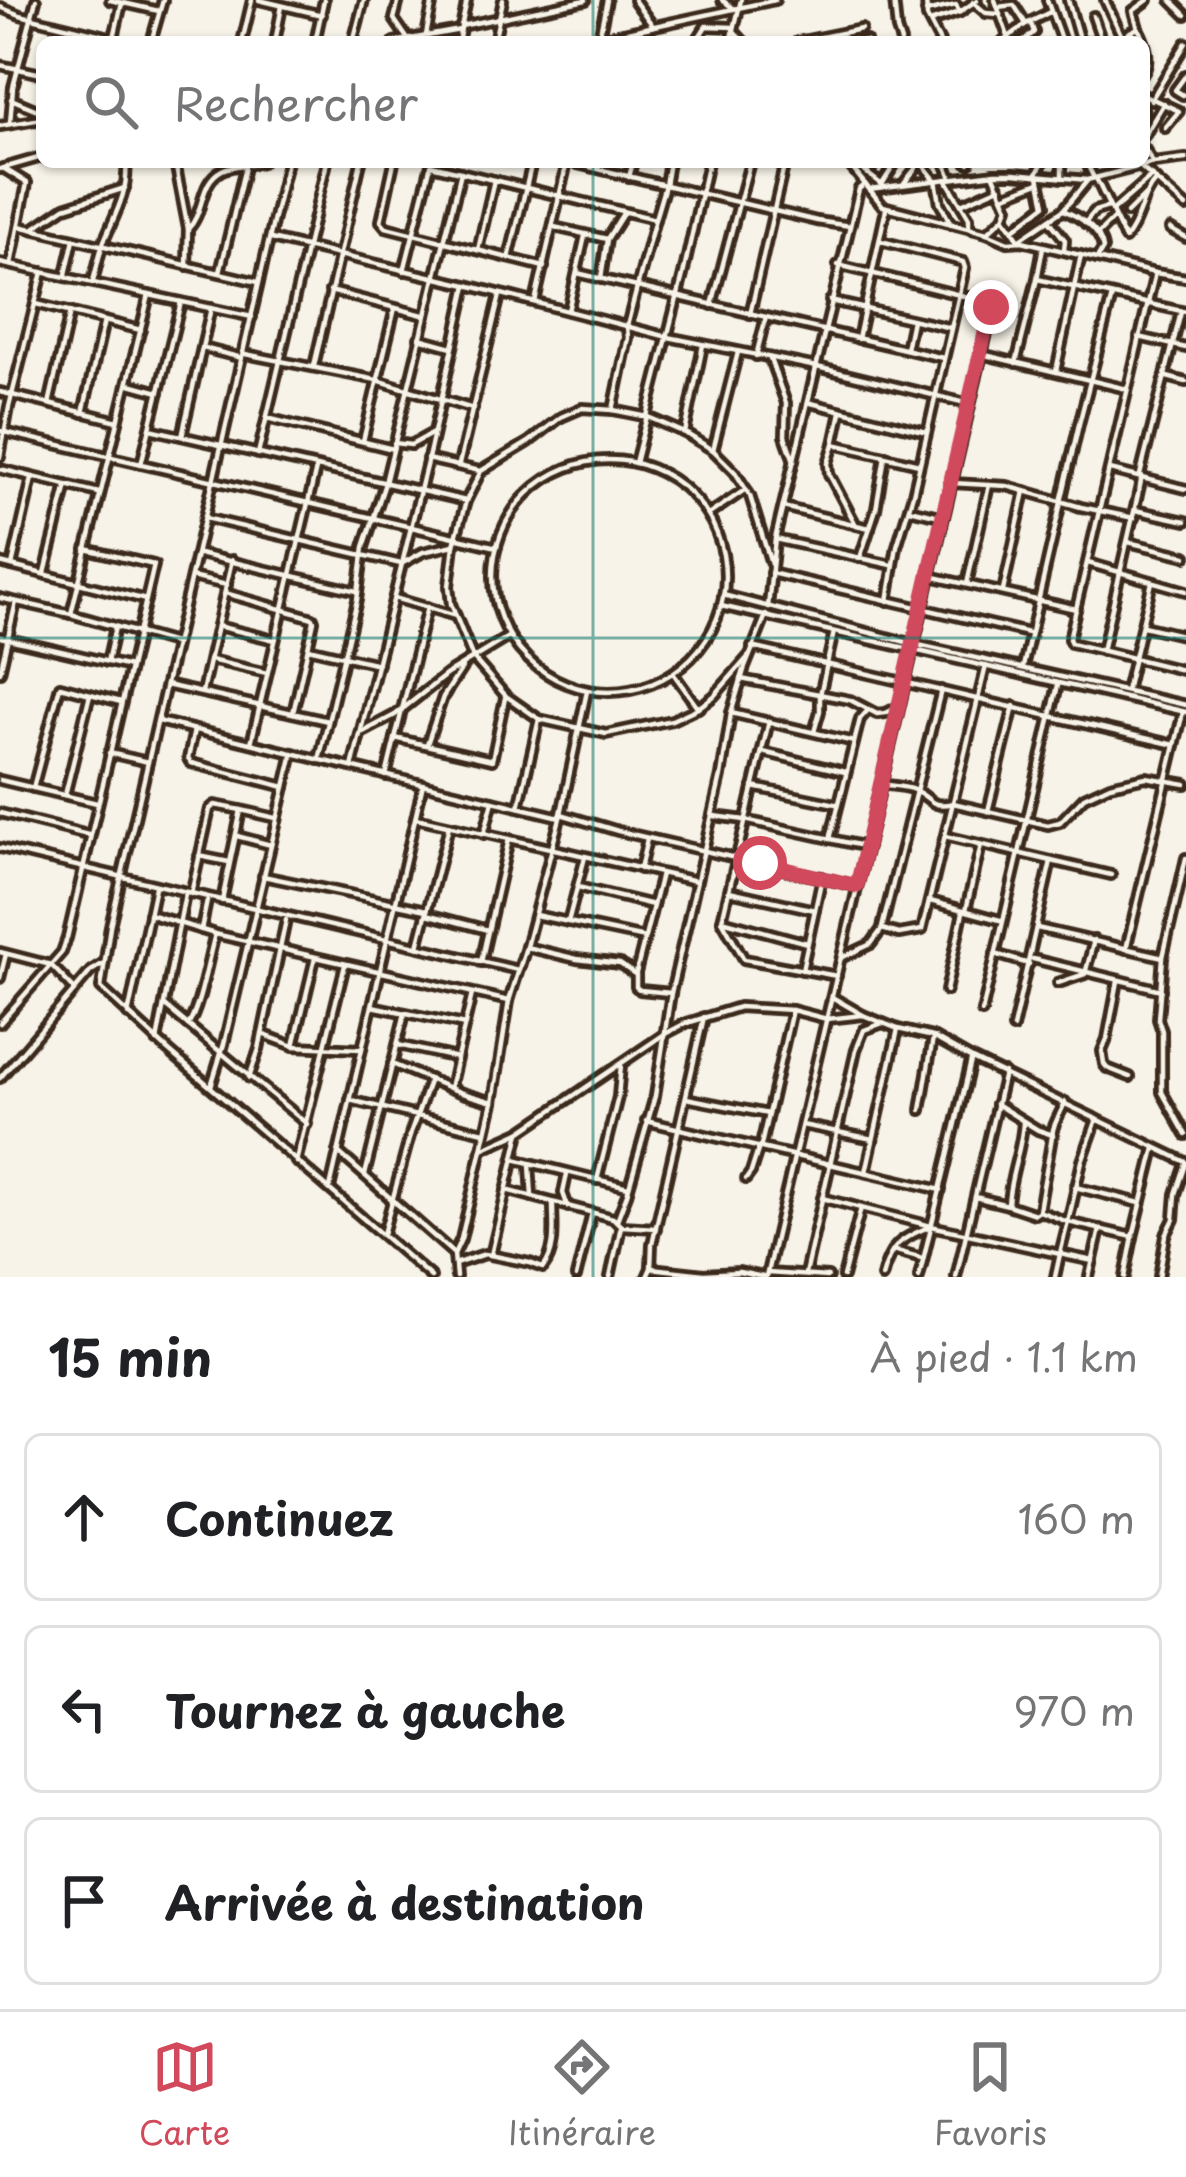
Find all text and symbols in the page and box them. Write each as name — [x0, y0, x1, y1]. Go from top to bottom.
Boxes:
search box — [36, 36, 1150, 168]
text: Rechercher — [174, 68, 418, 136]
icon: search — [78, 69, 144, 135]
route end — [964, 280, 1018, 334]
route start — [733, 836, 787, 890]
text: 15 min — [48, 1317, 212, 1394]
text: À pied · 1.1 km — [870, 1326, 1138, 1385]
text: Continuez — [165, 1483, 394, 1551]
icon: ahead — [51, 1484, 117, 1550]
text: 160 m — [1018, 1488, 1135, 1547]
text: Tournez à gauche — [165, 1675, 566, 1743]
icon: left — [51, 1676, 117, 1742]
text: 970 m — [1013, 1680, 1135, 1739]
text: Arrivée à destination — [165, 1867, 645, 1935]
icon: arrive — [51, 1868, 117, 1934]
tab: Carte — [139, 2034, 230, 2156]
tab: Itinéraire — [508, 2034, 656, 2156]
tab: Favoris — [934, 2034, 1047, 2156]

